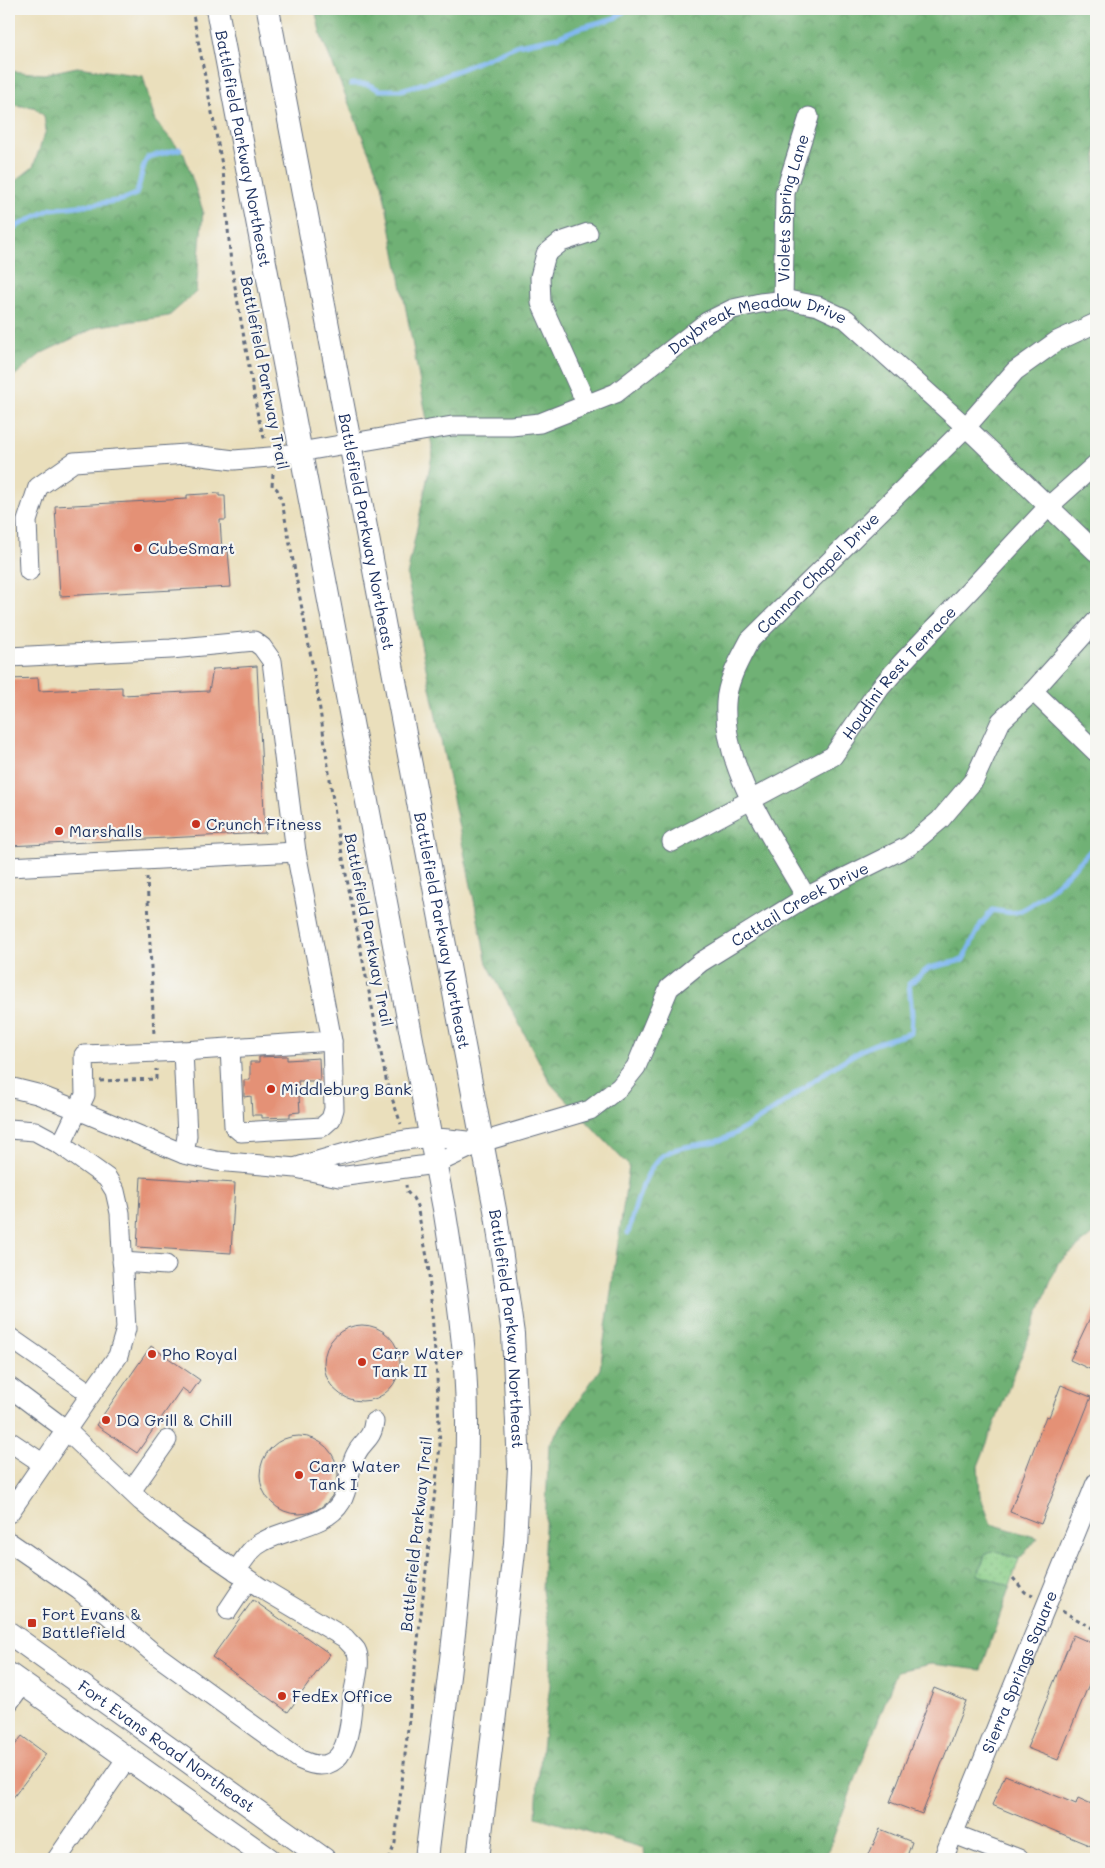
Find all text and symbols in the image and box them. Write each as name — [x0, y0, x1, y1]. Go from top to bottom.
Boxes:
street label: Battlefield Parkway Northeast — [211, 28, 277, 269]
street label: Violets Spring Lane — [772, 131, 813, 283]
street label: Battlefield Parkway Trail — [236, 275, 295, 471]
street label: Daybreak Meadow Drive — [663, 289, 851, 359]
street label: Battlefield Parkway Northeast — [335, 411, 400, 652]
street label: Cannon Chapel Drive — [752, 508, 883, 638]
place label: CubeSmart — [148, 537, 235, 558]
marker: CubeSmart — [132, 542, 144, 554]
street label: Houdini Rest Terrace — [837, 601, 960, 743]
street label: Battlefield Parkway Northeast — [410, 810, 475, 1051]
place label: Crunch Fitness — [206, 813, 322, 834]
marker: Crunch Fitness — [190, 818, 202, 830]
place label: Marshalls — [69, 820, 142, 841]
marker: Marshalls — [53, 825, 65, 837]
street label: Battlefield Parkway Trail — [340, 832, 399, 1028]
street label: Cattail Creek Drive — [727, 857, 872, 951]
place label: Middleburg Bank — [281, 1078, 412, 1099]
marker: Middleburg Bank — [265, 1083, 277, 1095]
street label: Battlefield Parkway Northeast — [485, 1207, 529, 1449]
place label: Carr Water Tank II — [372, 1342, 464, 1381]
place label: Pho Royal — [162, 1343, 238, 1364]
marker: Pho Royal — [146, 1348, 158, 1360]
marker: Carr Water Tank II — [356, 1356, 368, 1368]
place label: DQ Grill & Chill — [116, 1409, 233, 1430]
marker: DQ Grill & Chill — [100, 1414, 112, 1426]
street label: Battlefield Parkway Trail — [395, 1435, 436, 1633]
place label: Carr Water Tank I — [309, 1455, 401, 1494]
marker: Carr Water Tank I — [293, 1469, 305, 1481]
street label: Sierra Springs Square — [976, 1587, 1061, 1756]
place label: Fort Evans & Battlefield — [42, 1603, 142, 1642]
marker: Fort Evans & Battlefield — [26, 1617, 38, 1629]
street label: Fort Evans Road Northeast — [74, 1675, 260, 1816]
place label: FedEx Office — [292, 1685, 393, 1706]
marker: FedEx Office — [276, 1690, 288, 1702]

